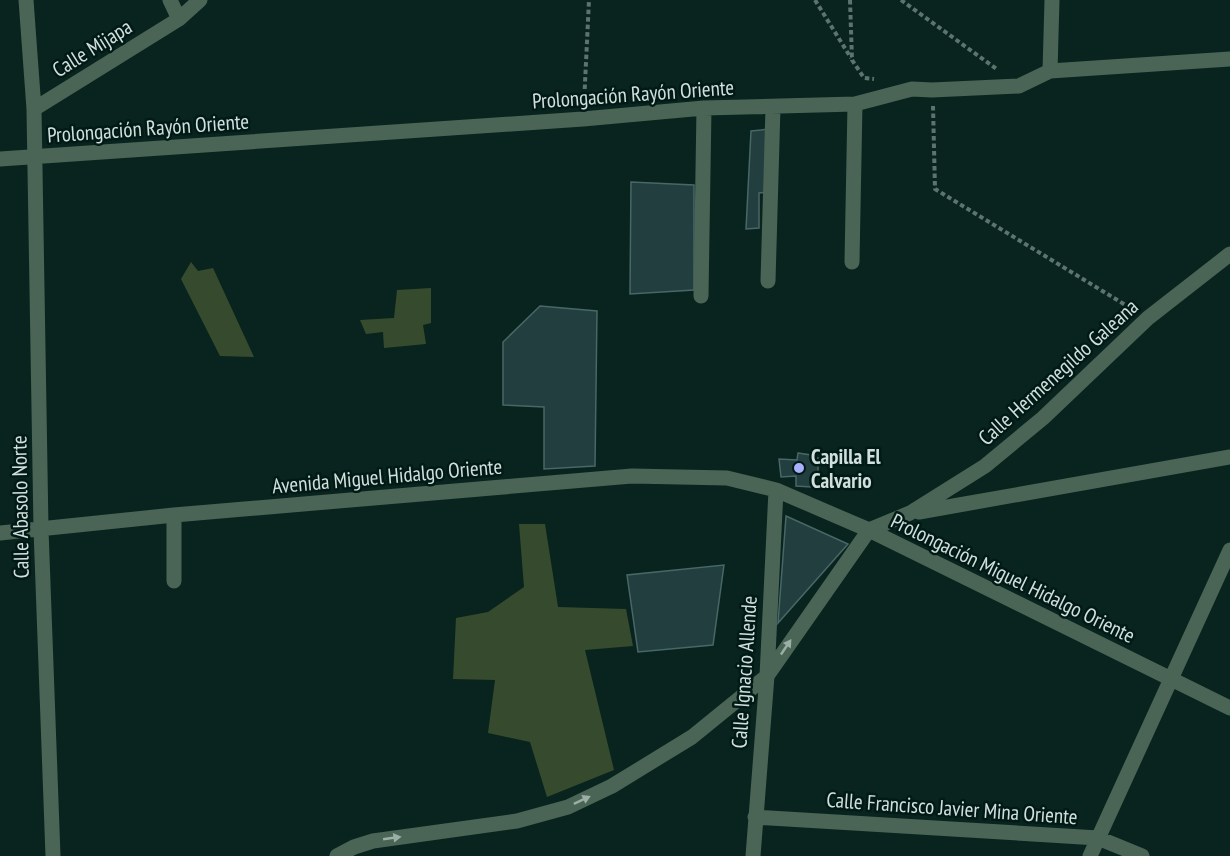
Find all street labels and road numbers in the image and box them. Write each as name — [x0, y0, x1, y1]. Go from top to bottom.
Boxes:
street label: Calle Mijapa — [47, 13, 137, 83]
street label: Prolongación Rayón Oriente — [531, 73, 735, 115]
street label: Prolongación Rayón Oriente — [46, 107, 250, 149]
street label: Calle Hermenegildo Galeana — [972, 293, 1144, 451]
street label: Calle Abasolo Norte — [5, 435, 35, 579]
street label: Avenida Miguel Hidalgo Oriente — [271, 452, 503, 500]
street label: Prolongación Miguel Hidalgo Oriente — [887, 507, 1139, 649]
street label: Calle Ignacio Allende — [725, 595, 763, 749]
street label: Calle Francisco Javier Mina Oriente — [826, 786, 1078, 830]

